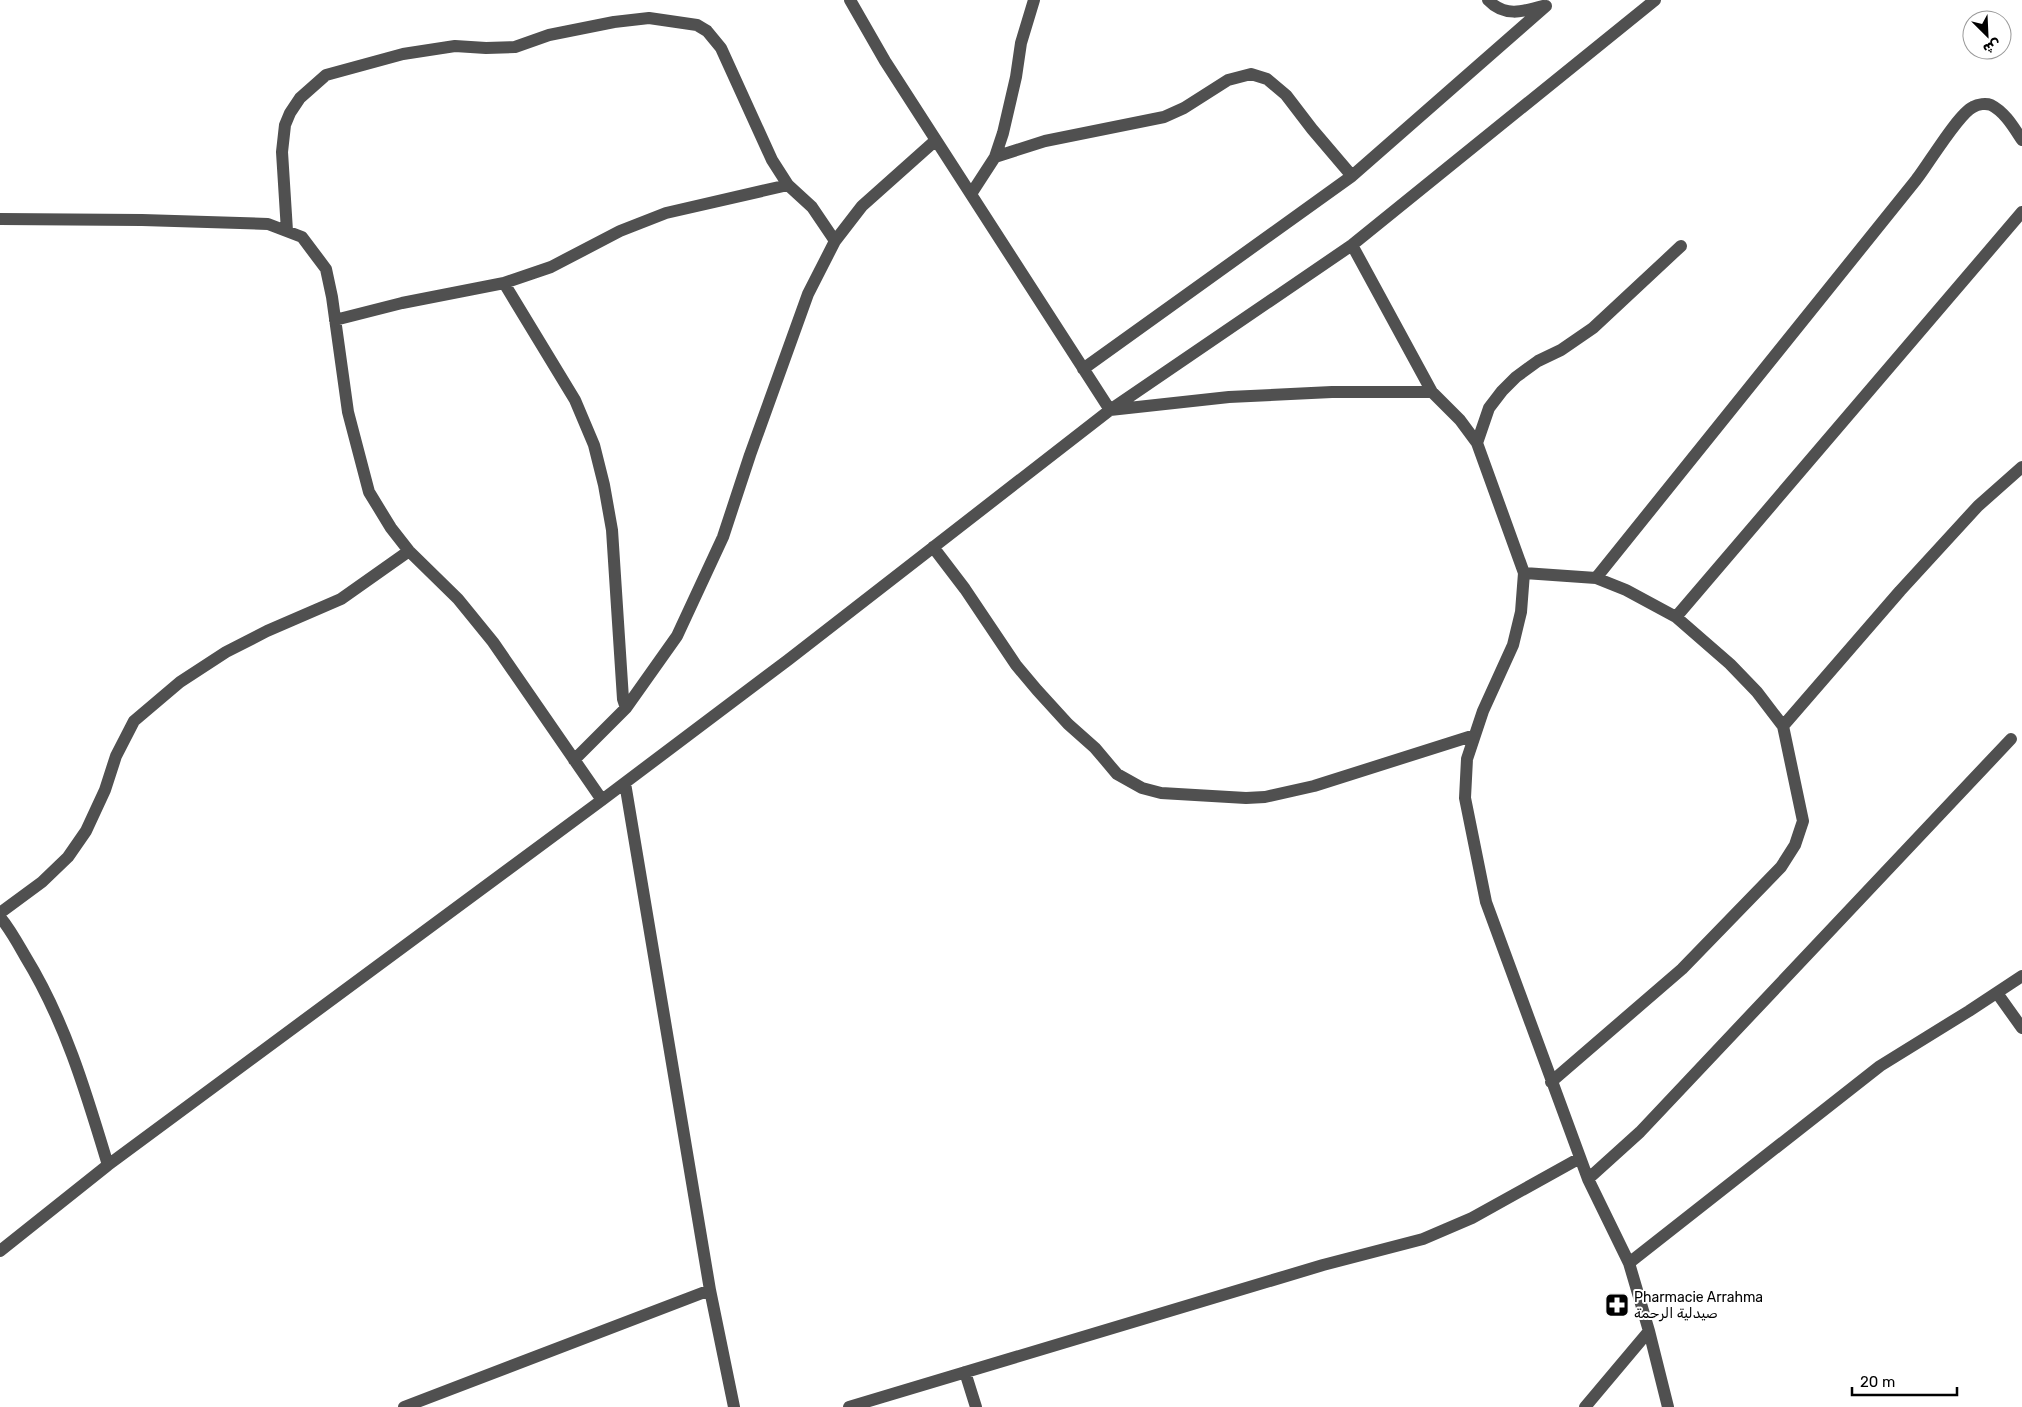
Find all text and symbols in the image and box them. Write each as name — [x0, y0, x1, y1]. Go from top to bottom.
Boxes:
north arrow — [1962, 10, 2012, 60]
text: ش — [1980, 35, 2004, 58]
place label: Pharmacie Arrahma صيدلية الرحمة — [1634, 1289, 1763, 1322]
pharmacy icon: Pharmacie Arrahma صيدلية الرحمة — [1604, 1292, 1630, 1318]
scale bar — [1852, 1364, 1957, 1396]
text: 20 m — [1860, 1373, 1895, 1391]

